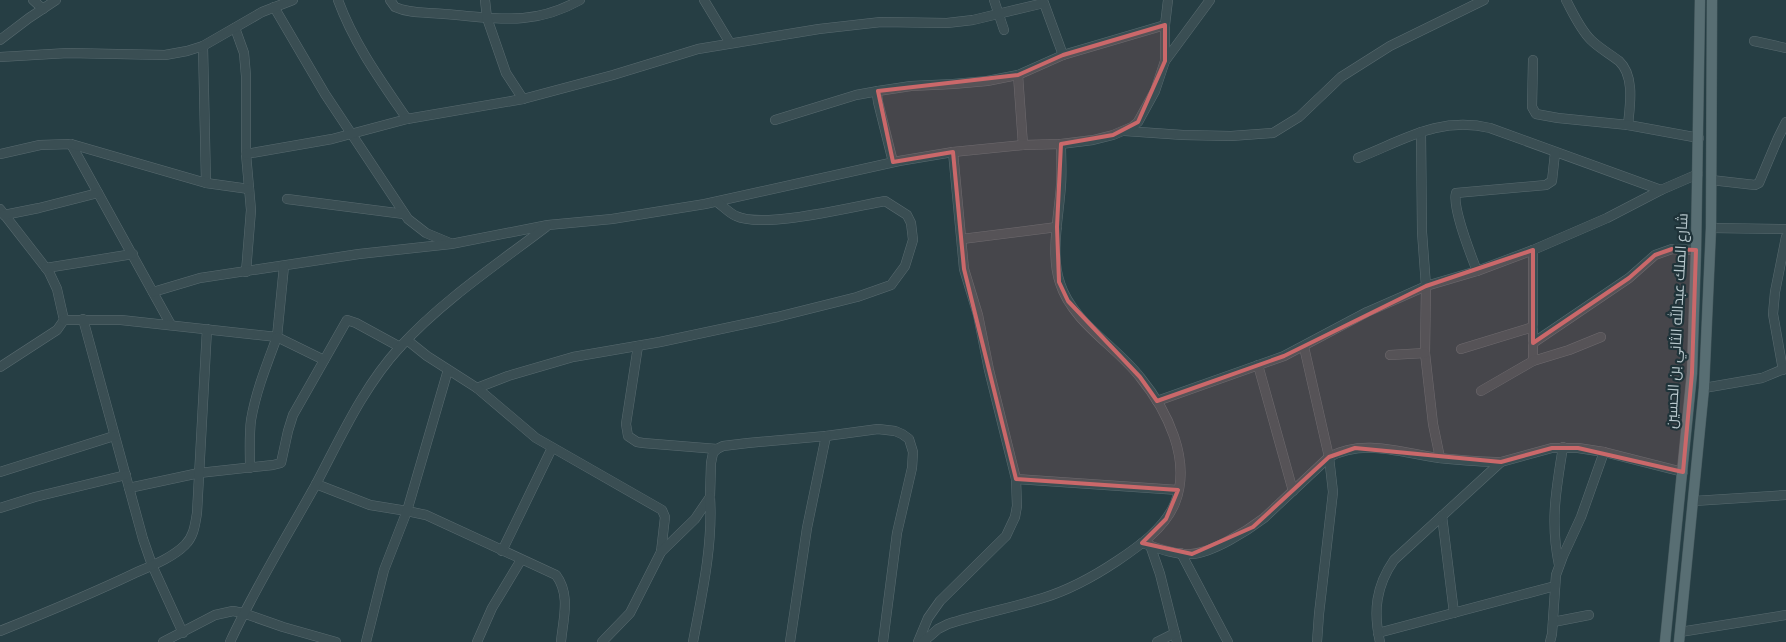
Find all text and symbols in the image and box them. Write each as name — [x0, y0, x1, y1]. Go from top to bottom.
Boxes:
street label: شارع الملك عبدالله الثاني بن الحسين — [1661, 213, 1695, 429]

